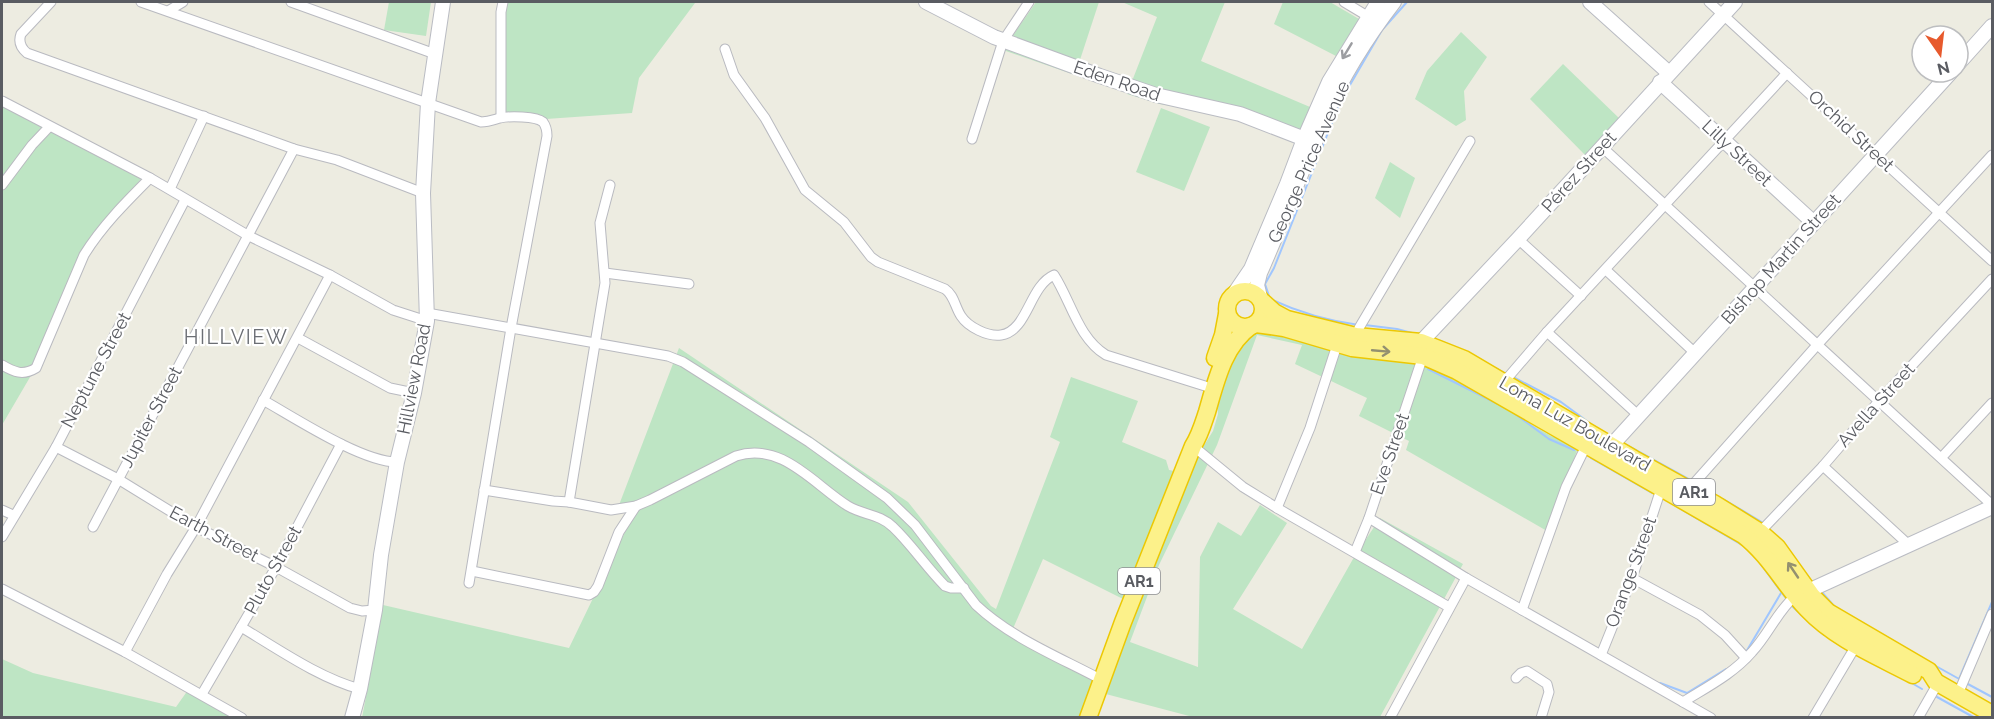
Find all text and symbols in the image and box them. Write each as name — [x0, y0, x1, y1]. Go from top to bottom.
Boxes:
north arrow — [1910, 24, 1970, 84]
one-way arrow — [1340, 42, 1352, 59]
street label: Eden Road — [1071, 56, 1163, 105]
text: N — [1935, 57, 1952, 79]
street label: George Price Avenue — [1263, 77, 1354, 246]
street label: Orchid Street — [1804, 86, 1899, 176]
street label: Lilly Street — [1698, 115, 1777, 190]
street label: Pérez Street — [1537, 127, 1620, 216]
street label: Bishop Martin Street — [1717, 189, 1845, 328]
street label: Neptune Street — [56, 309, 135, 431]
street label: Hillview Road — [392, 322, 435, 436]
district label: HILLVIEW — [184, 325, 288, 349]
one-way arrow — [1370, 346, 1390, 357]
street label: Avella Street — [1833, 358, 1919, 451]
street label: Jupiter Street — [115, 363, 186, 471]
street label: Loma Luz Boulevard — [1496, 372, 1655, 476]
street label: Eve Street — [1366, 410, 1413, 497]
road number: AR1 — [1673, 479, 1715, 505]
street label: Earth Street — [166, 501, 262, 566]
street label: Orange Street — [1601, 514, 1660, 630]
street label: Pluto Street — [240, 522, 305, 618]
one-way arrow — [1787, 562, 1799, 579]
road number: AR1 — [1118, 568, 1160, 594]

